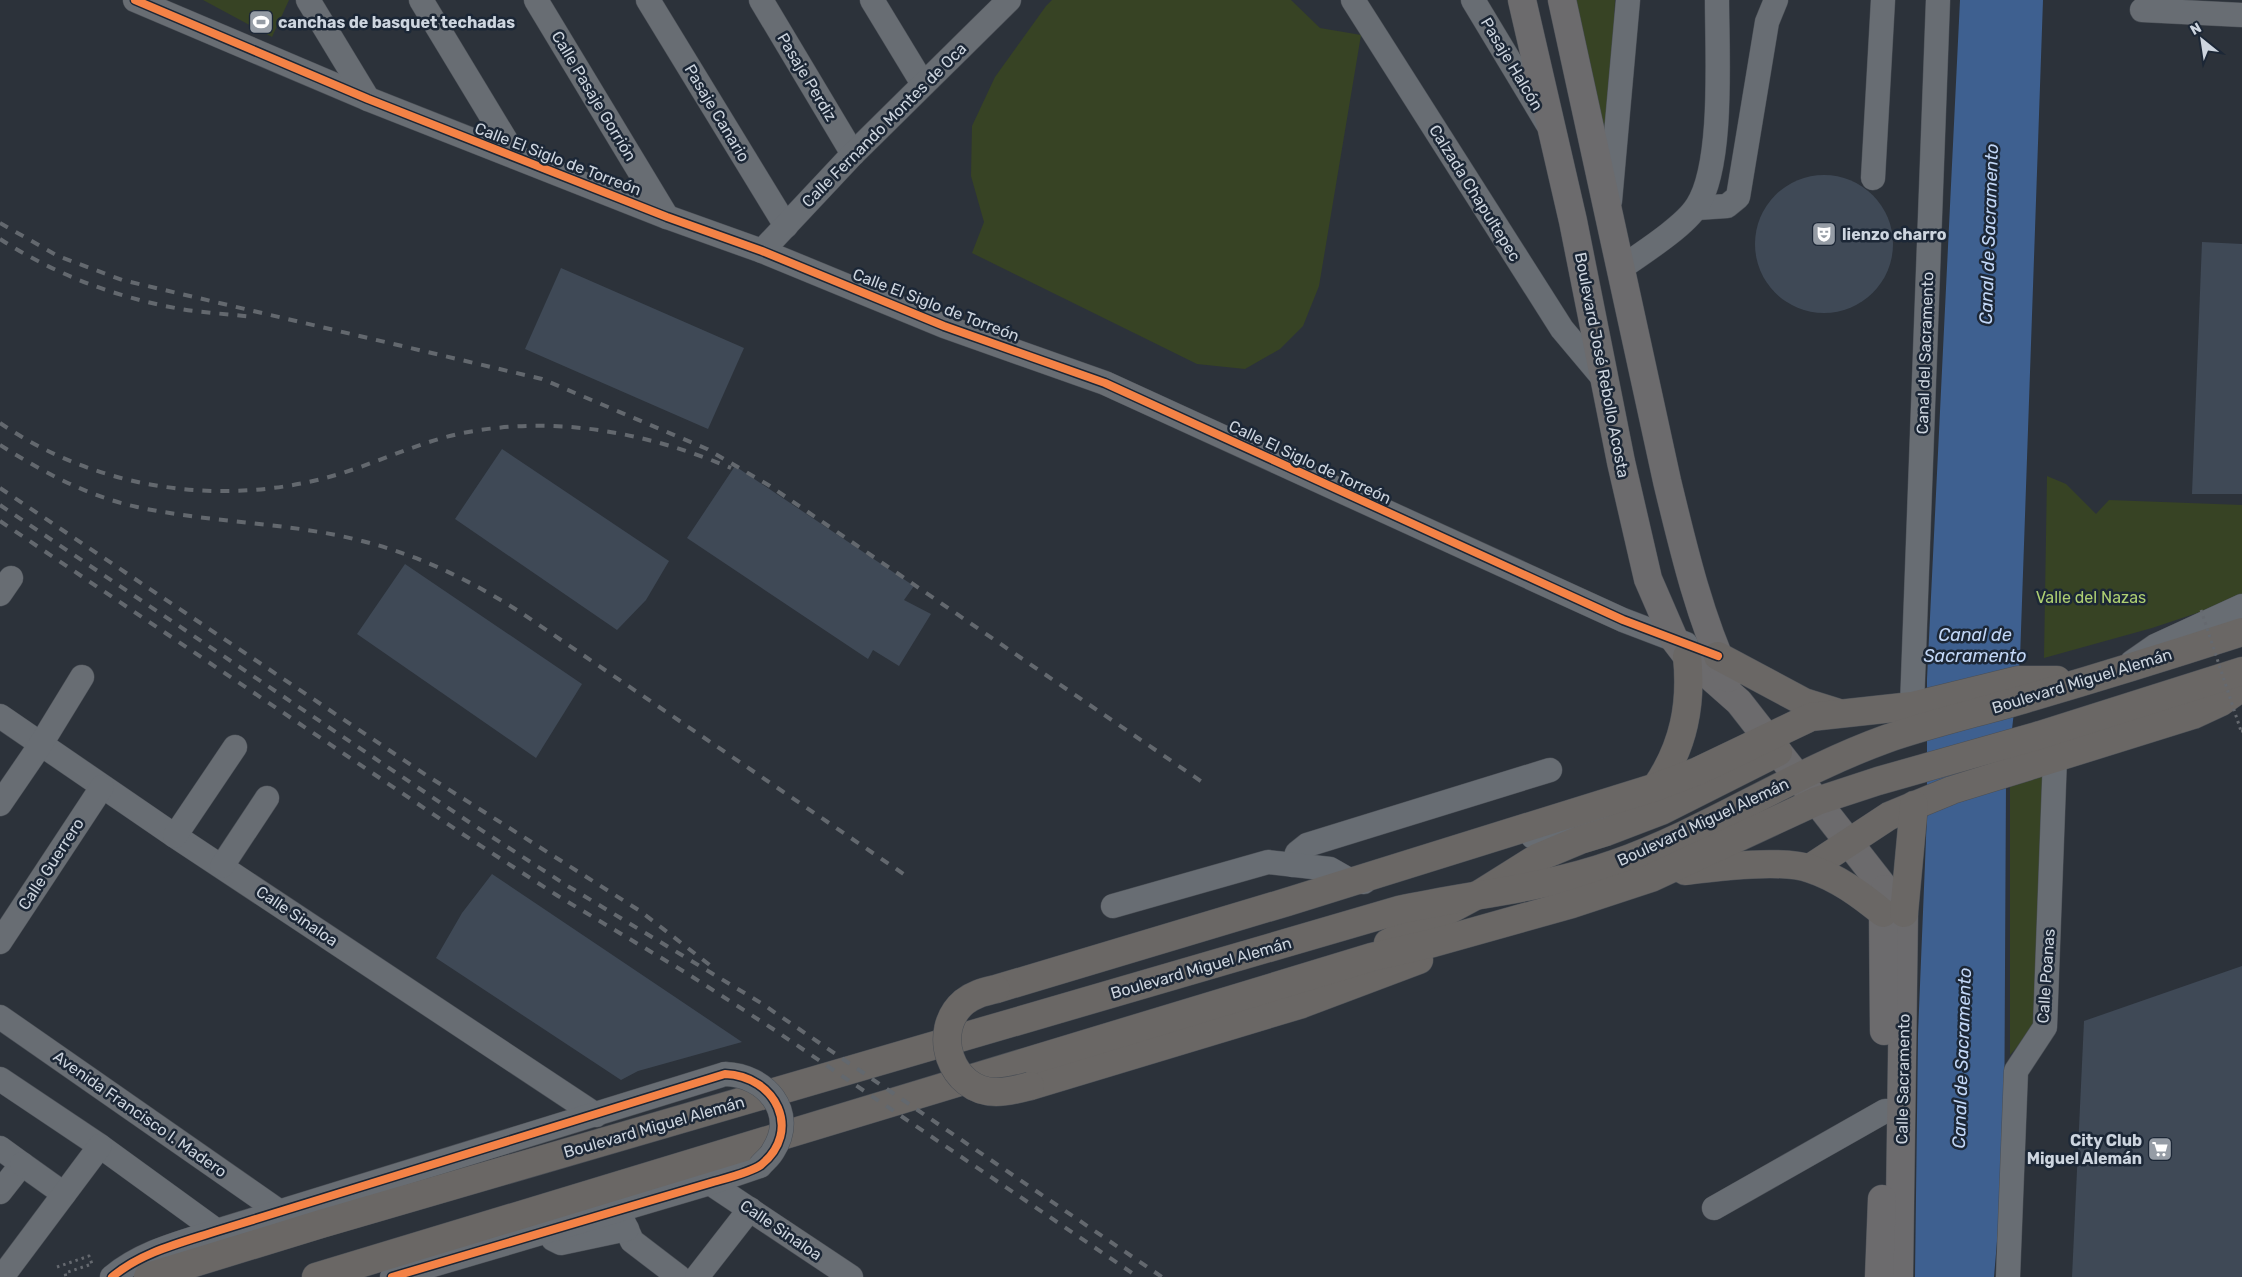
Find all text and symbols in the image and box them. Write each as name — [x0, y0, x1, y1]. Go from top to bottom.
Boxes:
sports icon: canchas de basquet techadas — [248, 9, 274, 35]
place label: canchas de basquet techadas — [278, 13, 515, 32]
street label: Pasaje Halcón — [1477, 14, 1547, 114]
north arrow — [2177, 15, 2227, 65]
text: N — [2187, 19, 2204, 39]
street label: Calle Pasaje Gorrión — [548, 28, 640, 164]
street label: Pasaje Perdiz — [773, 29, 841, 125]
street label: Calle Fernando Montes de Oca — [798, 39, 970, 211]
street label: Pasaje Canario — [680, 61, 754, 165]
street label: Calle El Siglo de Torreón — [472, 118, 644, 200]
street label: Calzada Chapultepec — [1425, 121, 1525, 265]
water label: Canal de Sacramento — [1975, 143, 2003, 325]
theatre icon: lienzo charro — [1811, 221, 1837, 247]
place label: lienzo charro — [1842, 225, 1947, 244]
street label: Boulevard José Rebollo Acosta — [1571, 251, 1633, 479]
street label: Calle El Siglo de Torreón — [850, 264, 1022, 346]
street label: Canal del Sacramento — [1913, 271, 1937, 435]
street label: Calle El Siglo de Torreón — [1226, 416, 1394, 508]
park label: Valle del Nazas — [2036, 588, 2146, 607]
water label: Canal de Sacramento — [1923, 624, 2027, 667]
street label: Boulevard Miguel Alemán — [1990, 645, 2174, 717]
street label: Boulevard Miguel Alemán — [1614, 774, 1792, 870]
street label: Calle Guerrero — [14, 814, 88, 914]
street label: Calle Sinaloa — [253, 882, 341, 950]
street label: Calle Poanas — [2033, 928, 2059, 1024]
street label: Boulevard Miguel Alemán — [1108, 933, 1294, 1003]
water label: Canal de Sacramento — [1948, 967, 1976, 1149]
street label: Calle Sacramento — [1892, 1013, 1914, 1145]
street label: Avenida Francisco I. Madero — [50, 1047, 230, 1181]
street label: Boulevard Miguel Alemán — [561, 1092, 747, 1162]
place label: City Club Miguel Alemán — [2027, 1131, 2142, 1168]
supermarket icon: City Club Miguel Alemán — [2147, 1136, 2173, 1162]
street label: Calle Sinaloa — [737, 1196, 825, 1264]

